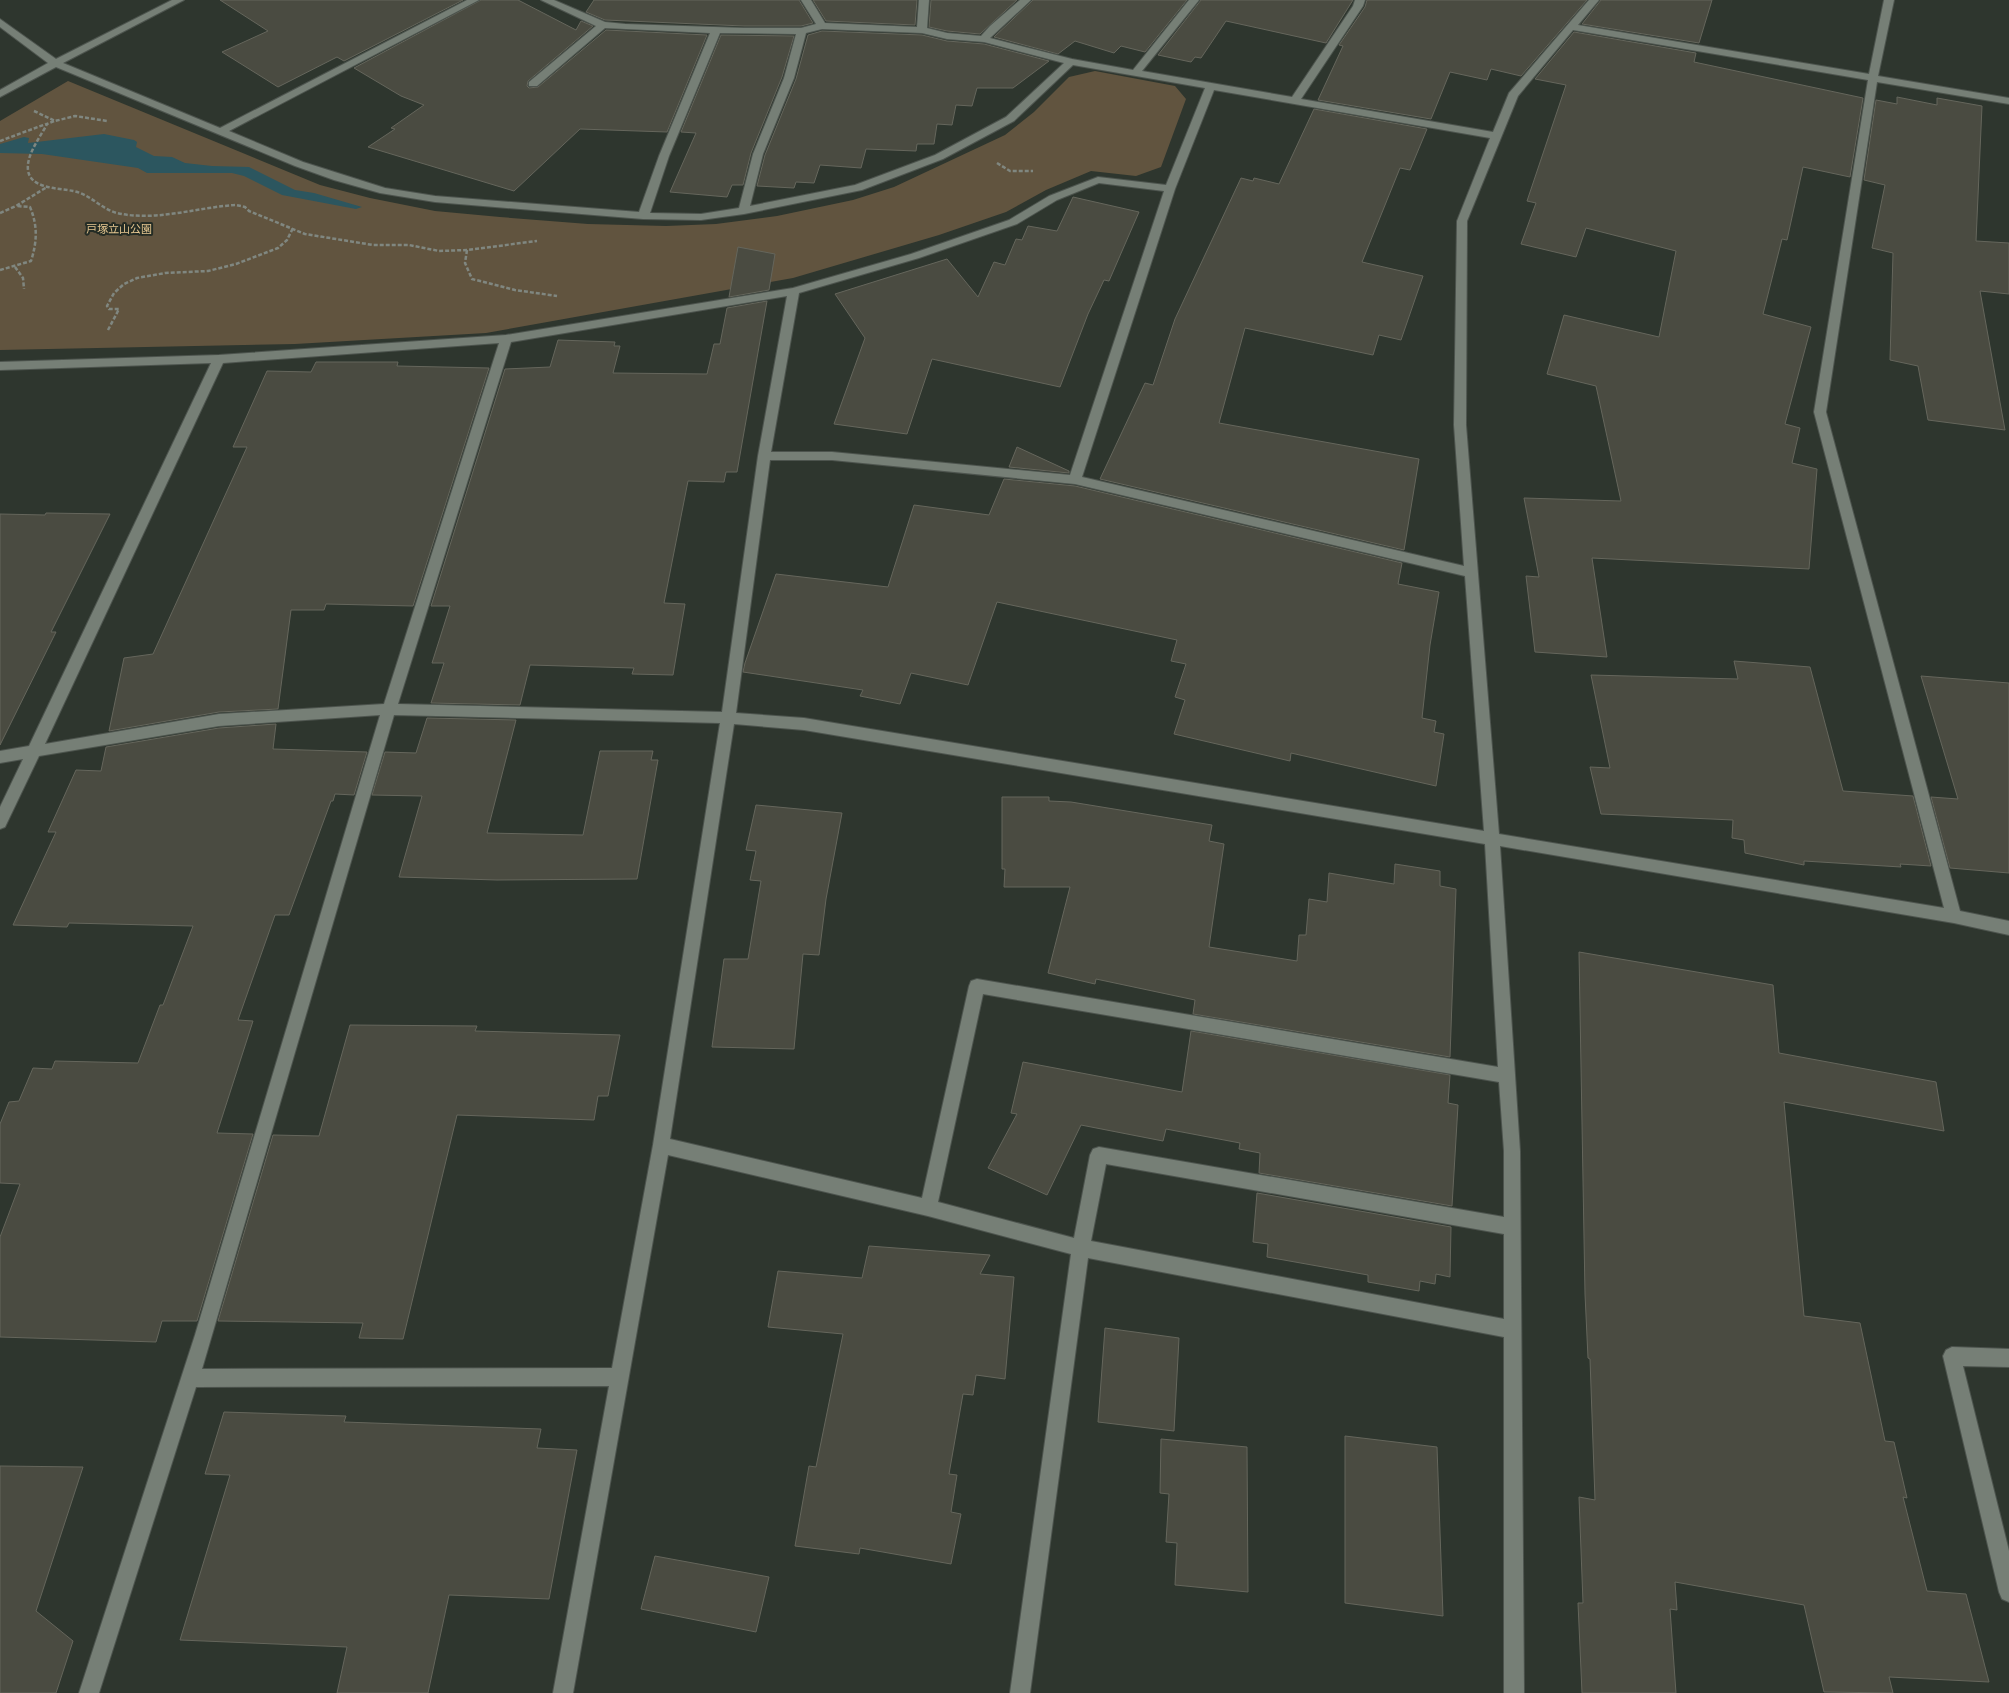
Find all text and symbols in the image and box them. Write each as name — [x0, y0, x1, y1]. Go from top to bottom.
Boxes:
park label: 戸塚立山公園 — [86, 223, 152, 235]

